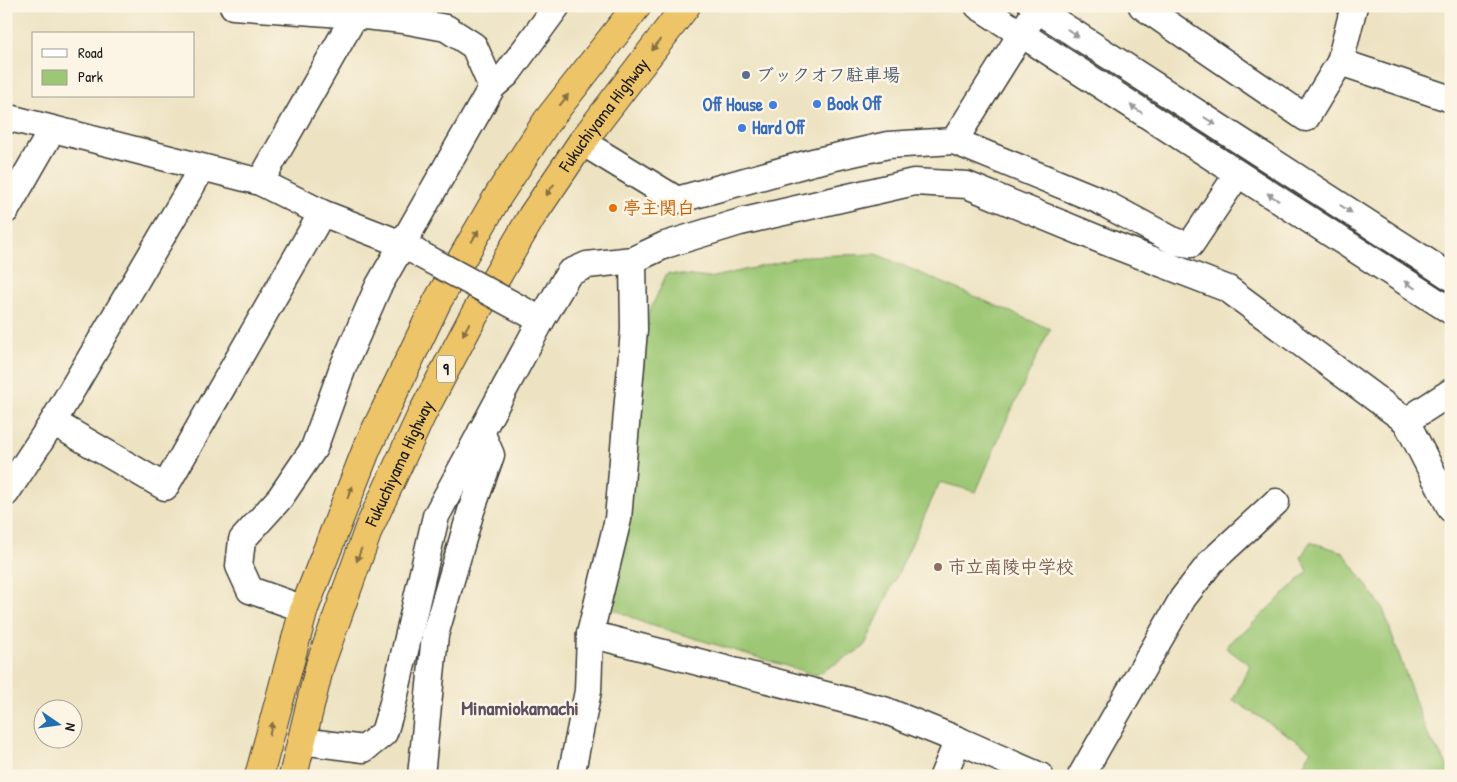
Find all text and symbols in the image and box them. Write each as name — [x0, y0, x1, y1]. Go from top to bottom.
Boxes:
one-way arrow — [1066, 28, 1080, 38]
legend — [32, 32, 195, 98]
one-way arrow — [651, 38, 662, 51]
text: Road — [78, 42, 103, 63]
street label: Fukuchiyama Highway — [552, 52, 654, 177]
place label: ブックオフ駐車場 — [756, 62, 900, 87]
text: Park — [78, 66, 103, 87]
marker: ブックオフ駐車場 — [740, 69, 752, 81]
place label: Book Off — [827, 91, 882, 116]
place label: Off House — [702, 92, 764, 117]
one-way arrow — [558, 94, 569, 107]
marker: Book Off — [811, 98, 823, 110]
marker: Off House — [767, 99, 779, 111]
one-way arrow — [1130, 104, 1143, 114]
place label: Hard Off — [752, 115, 806, 140]
one-way arrow — [1203, 116, 1216, 126]
marker: Hard Off — [736, 122, 748, 134]
one-way arrow — [545, 183, 555, 197]
one-way arrow — [1266, 193, 1279, 202]
place label: 亭主関白 — [623, 195, 695, 220]
marker: 亭主関白 — [607, 202, 619, 214]
one-way arrow — [1339, 204, 1353, 214]
one-way arrow — [471, 229, 479, 243]
one-way arrow — [1403, 280, 1416, 289]
one-way arrow — [462, 323, 471, 336]
road number: 9 — [437, 356, 455, 382]
street label: Fukuchiyama Highway — [358, 395, 439, 531]
one-way arrow — [346, 484, 354, 499]
one-way arrow — [355, 547, 362, 562]
place label: 市立南陵中学校 — [948, 554, 1074, 579]
marker: 市立南陵中学校 — [932, 561, 944, 573]
district label: Minamiokamachi — [461, 694, 579, 721]
north arrow — [32, 700, 82, 750]
text: N — [61, 721, 81, 733]
one-way arrow — [268, 721, 276, 736]

